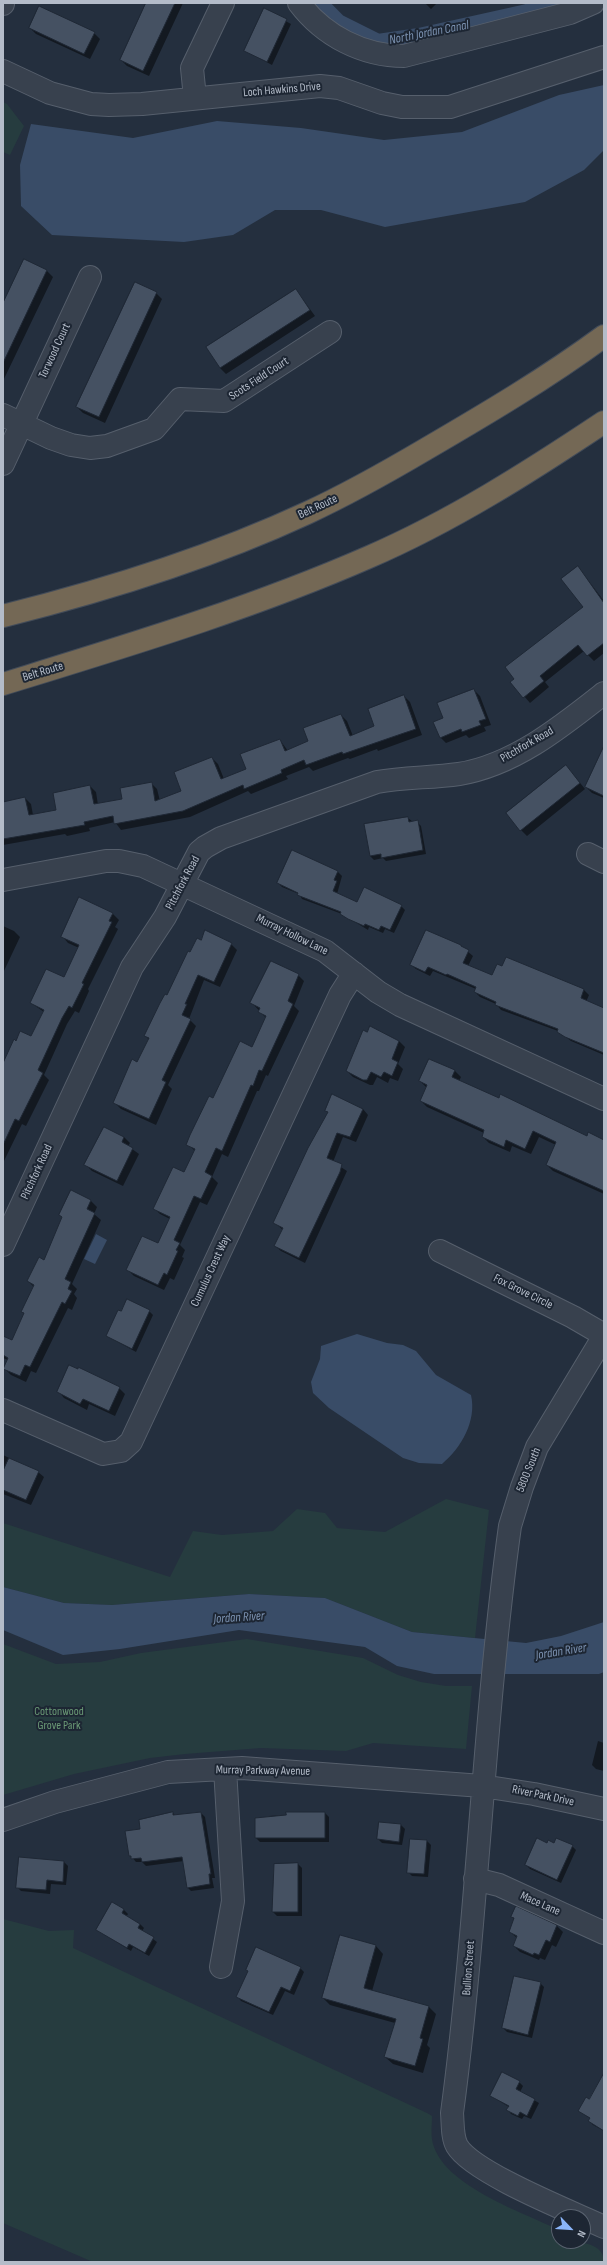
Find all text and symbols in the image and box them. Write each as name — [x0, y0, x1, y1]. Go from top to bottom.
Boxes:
water label: North Jordan Canal — [388, 18, 470, 48]
street label: Loch Hawkins Drive — [243, 79, 321, 101]
street label: Torwood Court — [36, 321, 74, 381]
street label: Scots Field Court — [226, 354, 292, 404]
street label: Belt Route — [296, 492, 340, 522]
street label: Belt Route — [21, 659, 65, 685]
street label: Pitchfork Road — [498, 724, 556, 766]
street label: Pitchfork Road — [163, 854, 203, 912]
street label: Murray Hollow Lane — [254, 911, 330, 959]
street label: Pitchfork Road — [18, 1142, 56, 1202]
street label: Cumulus Crest Way — [188, 1233, 234, 1309]
street label: Fox Grove Circle — [491, 1271, 555, 1313]
street label: 5800 South — [514, 1446, 544, 1494]
water label: Jordan River — [213, 1608, 265, 1628]
water label: Jordan River — [535, 1640, 587, 1664]
park label: Cottonwood Grove Park — [34, 1705, 84, 1733]
street label: Murray Parkway Avenue — [216, 1763, 310, 1779]
street label: River Park Drive — [511, 1782, 575, 1810]
street label: Mace Lane — [518, 1889, 562, 1919]
street label: Bullion Street — [460, 1940, 478, 1996]
north arrow — [551, 2209, 591, 2249]
text: N — [574, 2228, 589, 2239]

